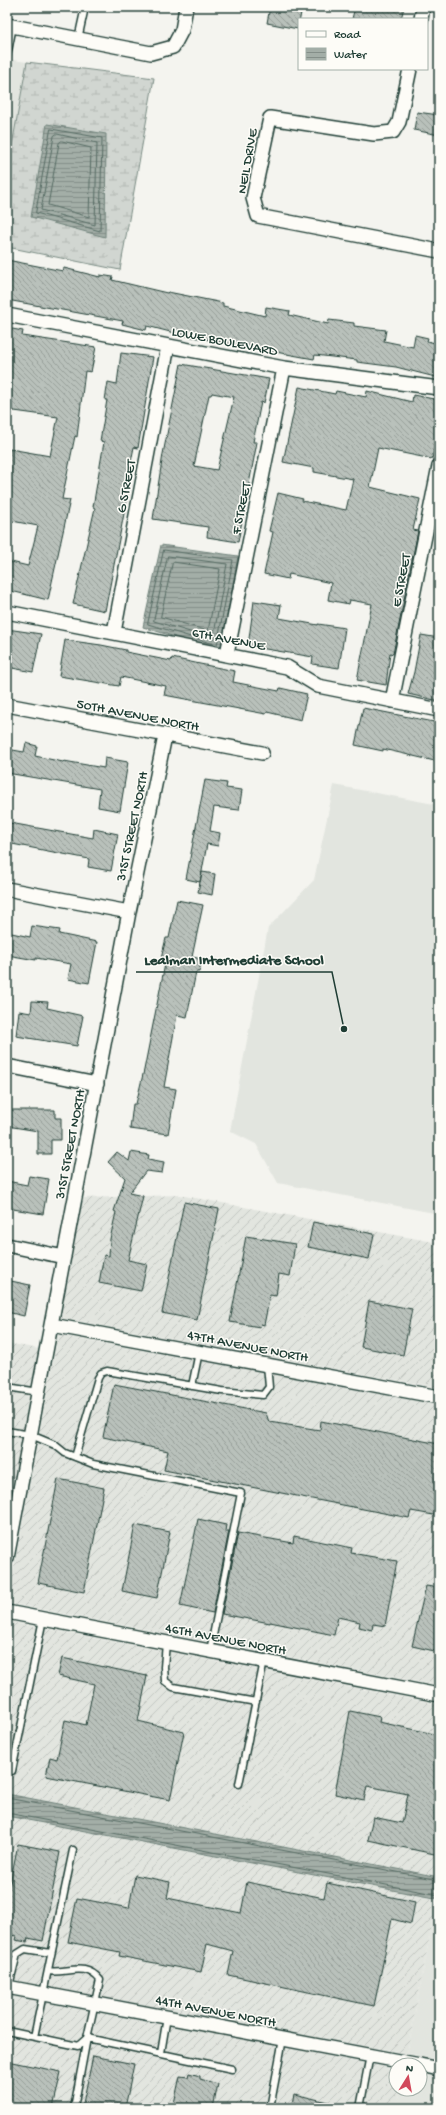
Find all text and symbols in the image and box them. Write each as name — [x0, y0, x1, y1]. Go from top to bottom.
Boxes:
legend — [298, 18, 428, 70]
text: Road — [334, 29, 361, 43]
text: Water — [334, 49, 368, 63]
street label: NEIL DRIVE — [234, 126, 263, 195]
street label: LOWE BOULEVARD — [170, 324, 280, 361]
street label: G STREET — [114, 458, 141, 515]
street label: F STREET — [228, 480, 256, 537]
street label: E STREET — [389, 552, 416, 609]
street label: 6TH AVENUE — [190, 625, 268, 656]
street label: 50TH AVENUE NORTH — [75, 696, 201, 737]
street label: 31ST STREET NORTH — [113, 769, 154, 884]
callout: Lealman Intermediate School — [136, 945, 332, 972]
text: Lealman Intermediate School — [144, 952, 324, 970]
street label: 31ST STREET NORTH — [52, 1087, 91, 1202]
street label: 47TH AVENUE NORTH — [186, 1327, 310, 1368]
street label: 46TH AVENUE NORTH — [164, 1620, 288, 1661]
street label: 44TH AVENUE NORTH — [154, 1992, 278, 2033]
north arrow — [388, 2057, 428, 2097]
text: N — [405, 2063, 414, 2076]

